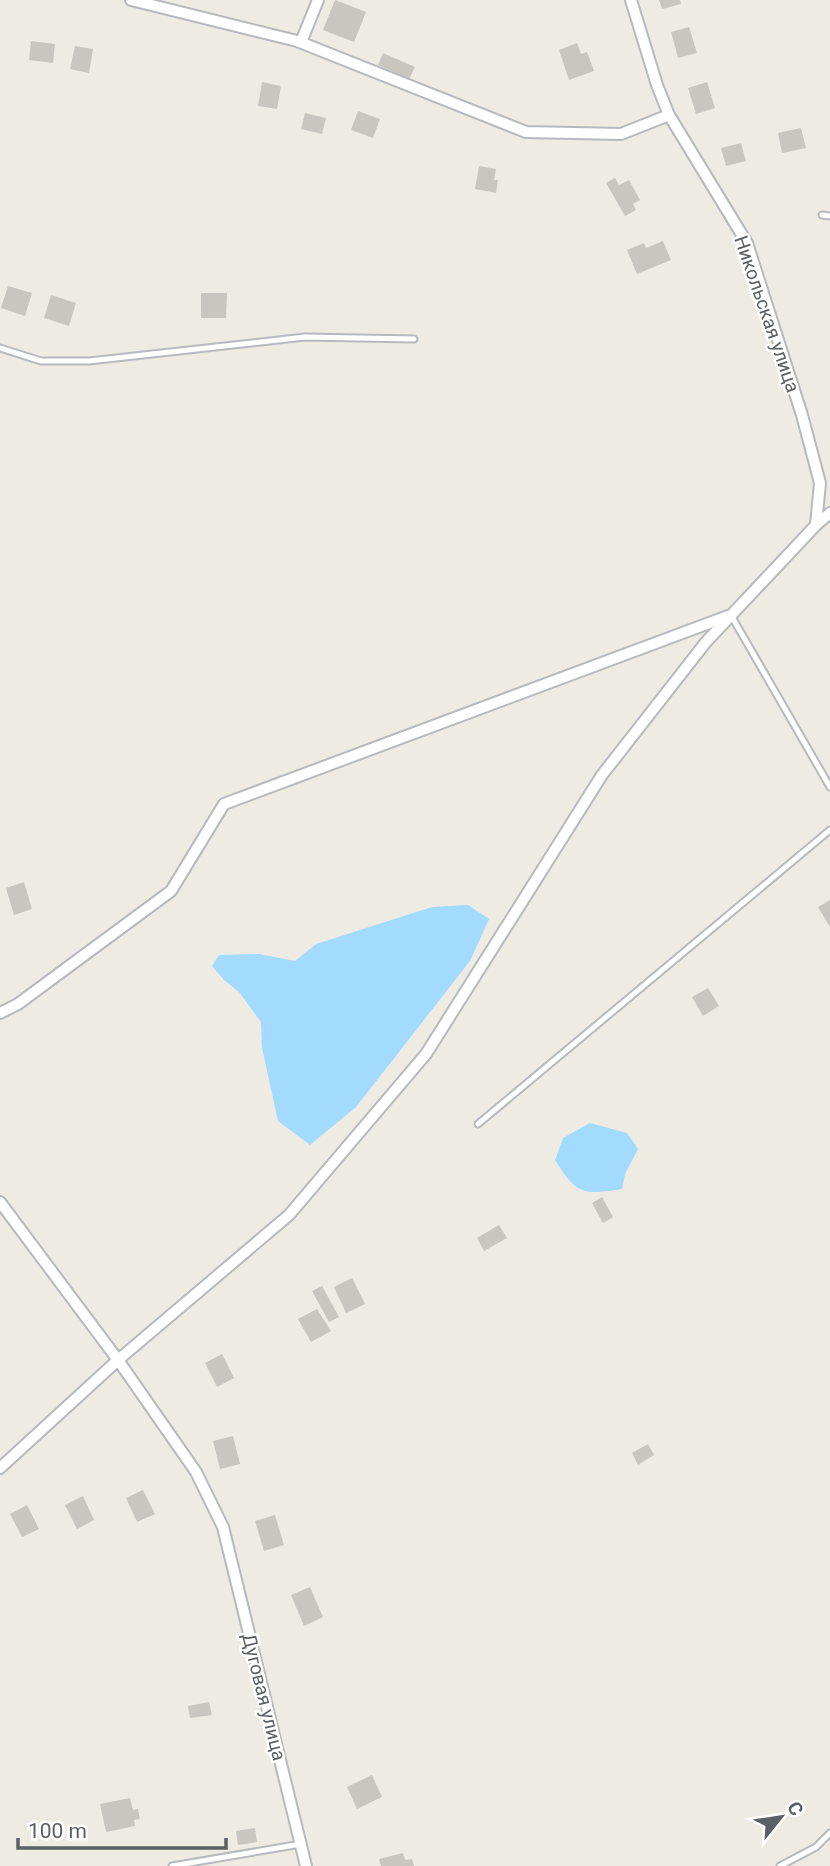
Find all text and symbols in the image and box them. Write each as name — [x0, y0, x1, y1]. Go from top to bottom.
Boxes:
street label: Никольская улица — [729, 233, 805, 395]
street label: Дуговая улица — [237, 1631, 291, 1763]
north arrow — [746, 1782, 816, 1852]
text: С — [782, 1798, 808, 1820]
scale bar — [18, 1806, 226, 1850]
text: 100 m — [28, 1819, 87, 1843]

